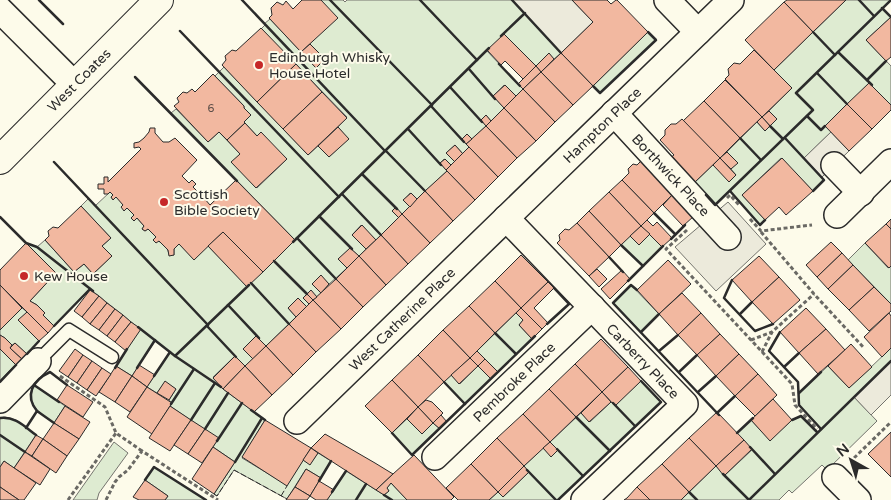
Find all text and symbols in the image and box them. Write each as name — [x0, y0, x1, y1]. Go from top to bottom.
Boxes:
street label: West Coates — [44, 45, 115, 116]
place label: Edinburgh Whisky House Hotel — [269, 49, 391, 82]
marker: Edinburgh Whisky House Hotel — [253, 59, 265, 71]
street label: Hampton Place — [560, 84, 645, 167]
house number: 6 — [208, 102, 215, 115]
street label: Borthwick Place — [628, 131, 713, 220]
place label: Scottish Bible Society — [174, 186, 260, 219]
marker: Scottish Bible Society — [158, 196, 170, 208]
street label: West Catherine Place — [346, 264, 459, 375]
place label: Kew House — [34, 268, 108, 285]
marker: Kew House — [18, 270, 30, 282]
street label: Carberry Place — [603, 320, 683, 402]
street label: Pembroke Place — [470, 339, 559, 426]
north arrow — [826, 435, 876, 485]
text: N — [833, 440, 853, 460]

